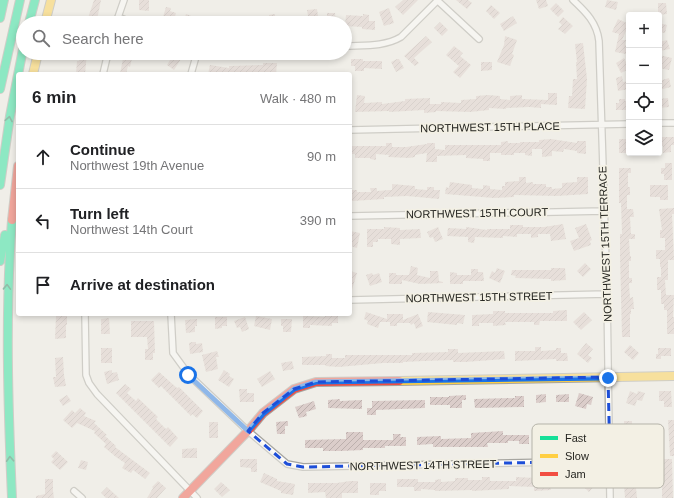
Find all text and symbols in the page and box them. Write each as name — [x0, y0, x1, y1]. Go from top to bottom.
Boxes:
map controls — [626, 12, 662, 156]
button: + — [626, 12, 662, 48]
search box — [16, 16, 352, 60]
icon: search — [30, 27, 52, 49]
text: Search here — [62, 30, 144, 47]
button: − — [626, 48, 662, 84]
button: locate — [626, 84, 662, 120]
text: 6 min — [32, 88, 76, 107]
text: Walk · 480 m — [260, 91, 336, 106]
one-way arrow — [5, 115, 13, 122]
street label: NORTHWEST 15TH PLACE — [420, 120, 560, 134]
button: layers — [626, 120, 662, 156]
text: Continue — [70, 141, 135, 158]
icon: ahead — [32, 146, 54, 168]
text: 90 m — [307, 149, 336, 164]
text: Northwest 19th Avenue — [70, 158, 204, 173]
street label: NORTHWEST 15TH TERRACE — [596, 166, 614, 322]
text: Turn left — [70, 205, 129, 222]
street label: NORTHWEST 15TH COURT — [406, 206, 549, 220]
icon: left — [32, 210, 54, 232]
text: 390 m — [300, 213, 336, 228]
text: Northwest 14th Court — [70, 222, 193, 237]
icon: arrive — [32, 274, 54, 296]
text: Arrive at destination — [70, 276, 215, 293]
one-way arrow — [3, 284, 12, 290]
street label: NORTHWEST 15TH STREET — [405, 290, 553, 304]
route start — [179, 366, 197, 384]
route end — [599, 369, 617, 387]
legend — [532, 424, 664, 488]
text: Fast — [565, 432, 586, 444]
text: Slow — [565, 450, 589, 462]
one-way arrow — [6, 456, 14, 462]
street label: NORTHWEST 14TH STREET — [349, 458, 497, 472]
text: Jam — [565, 468, 586, 480]

